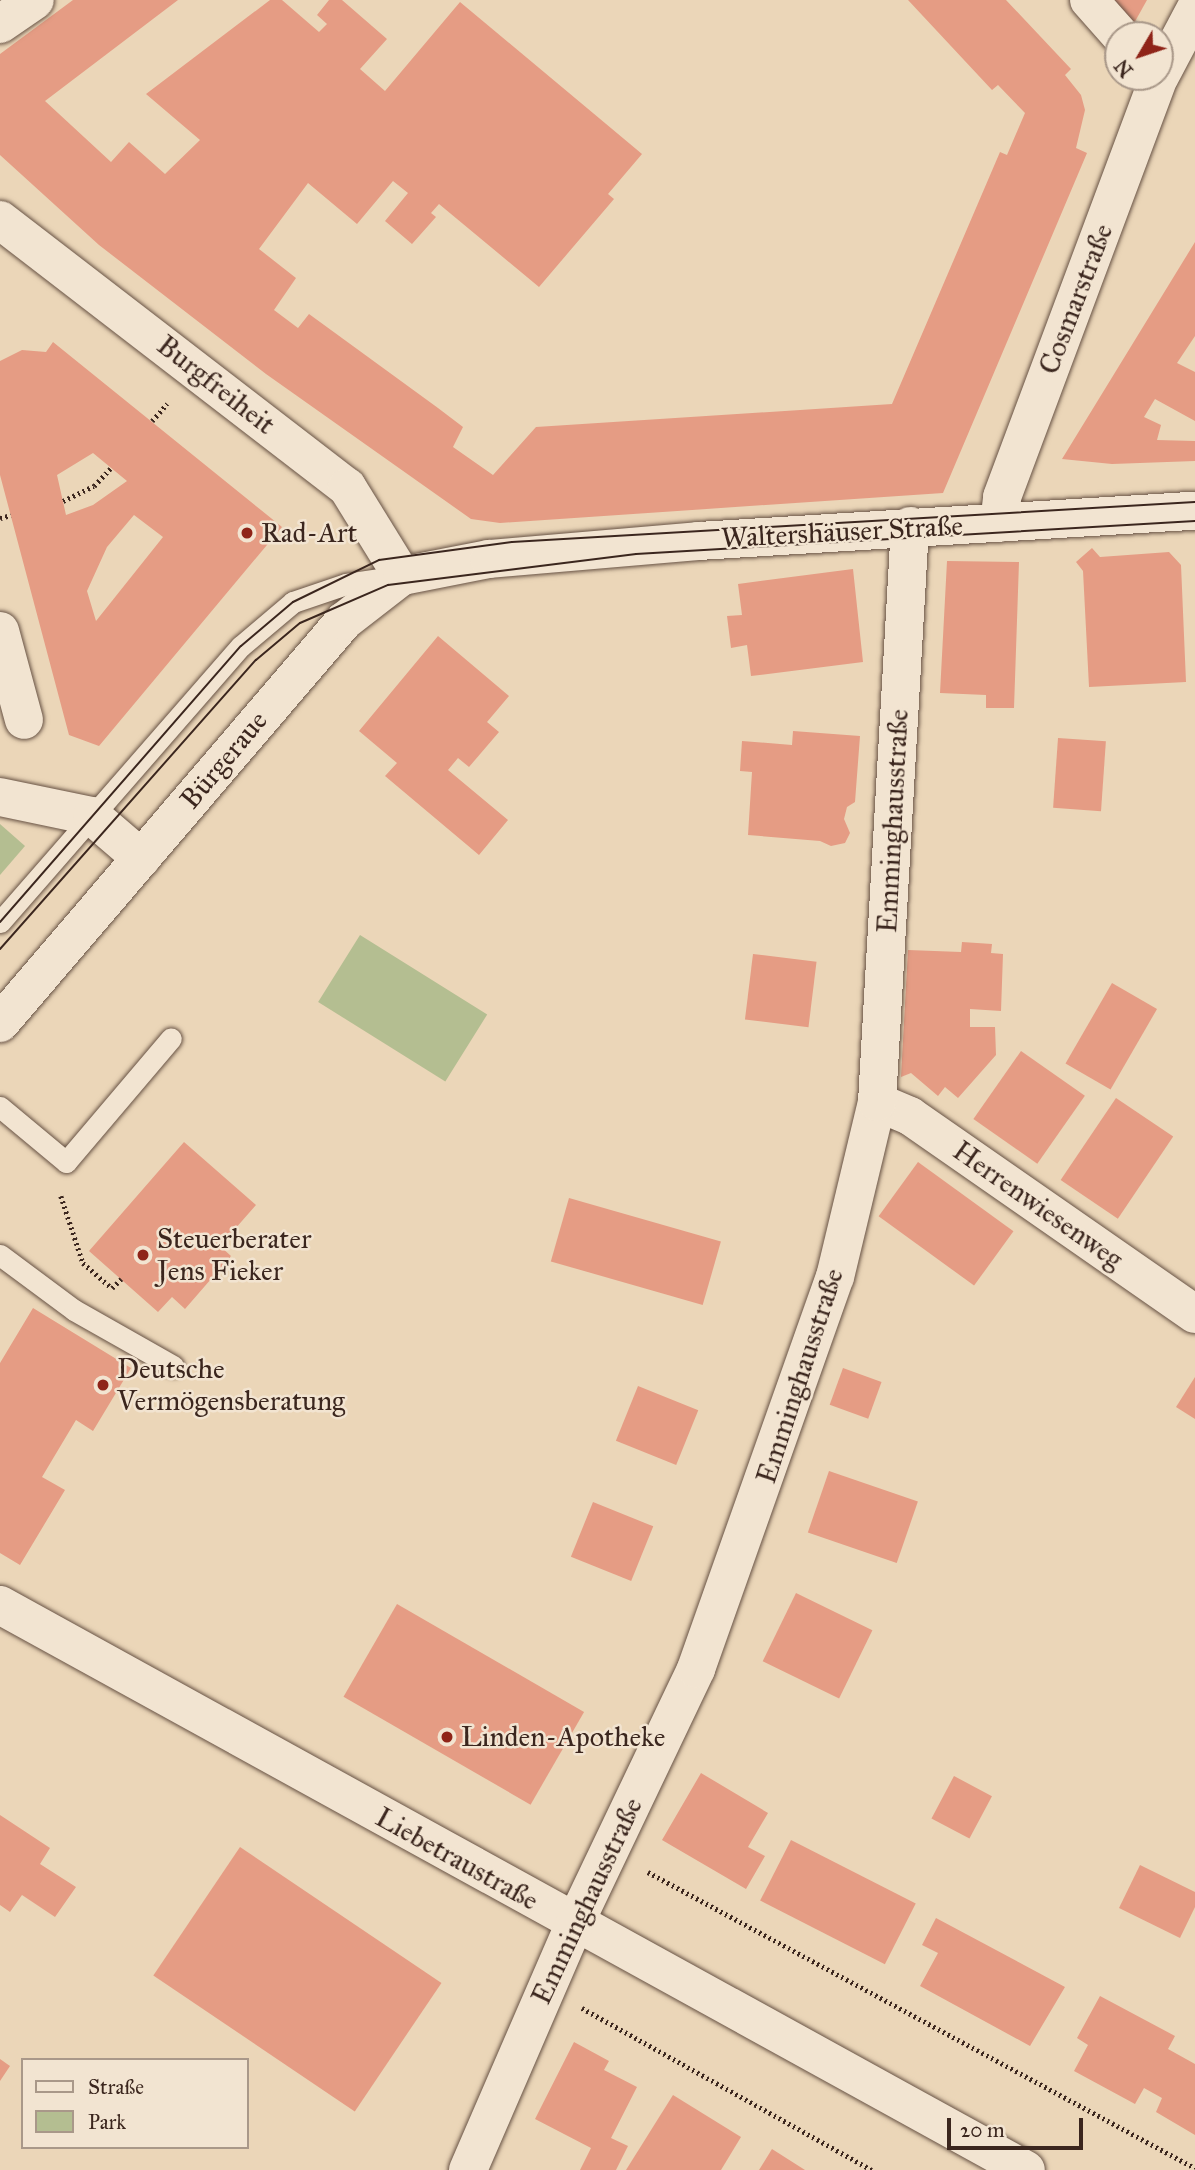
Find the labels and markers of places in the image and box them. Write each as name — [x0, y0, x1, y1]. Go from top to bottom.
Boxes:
place label: Rad-Art — [261, 516, 357, 550]
marker: Rad-Art — [239, 525, 255, 541]
place label: Steuerberater Jens Fieker — [157, 1222, 311, 1288]
marker: Steuerberater Jens Fieker — [135, 1247, 151, 1263]
place label: Deutsche Vermögensberatung — [117, 1352, 345, 1418]
marker: Deutsche Vermögensberatung — [95, 1377, 111, 1393]
place label: Linden-Apotheke — [461, 1720, 665, 1754]
marker: Linden-Apotheke — [439, 1729, 455, 1745]

